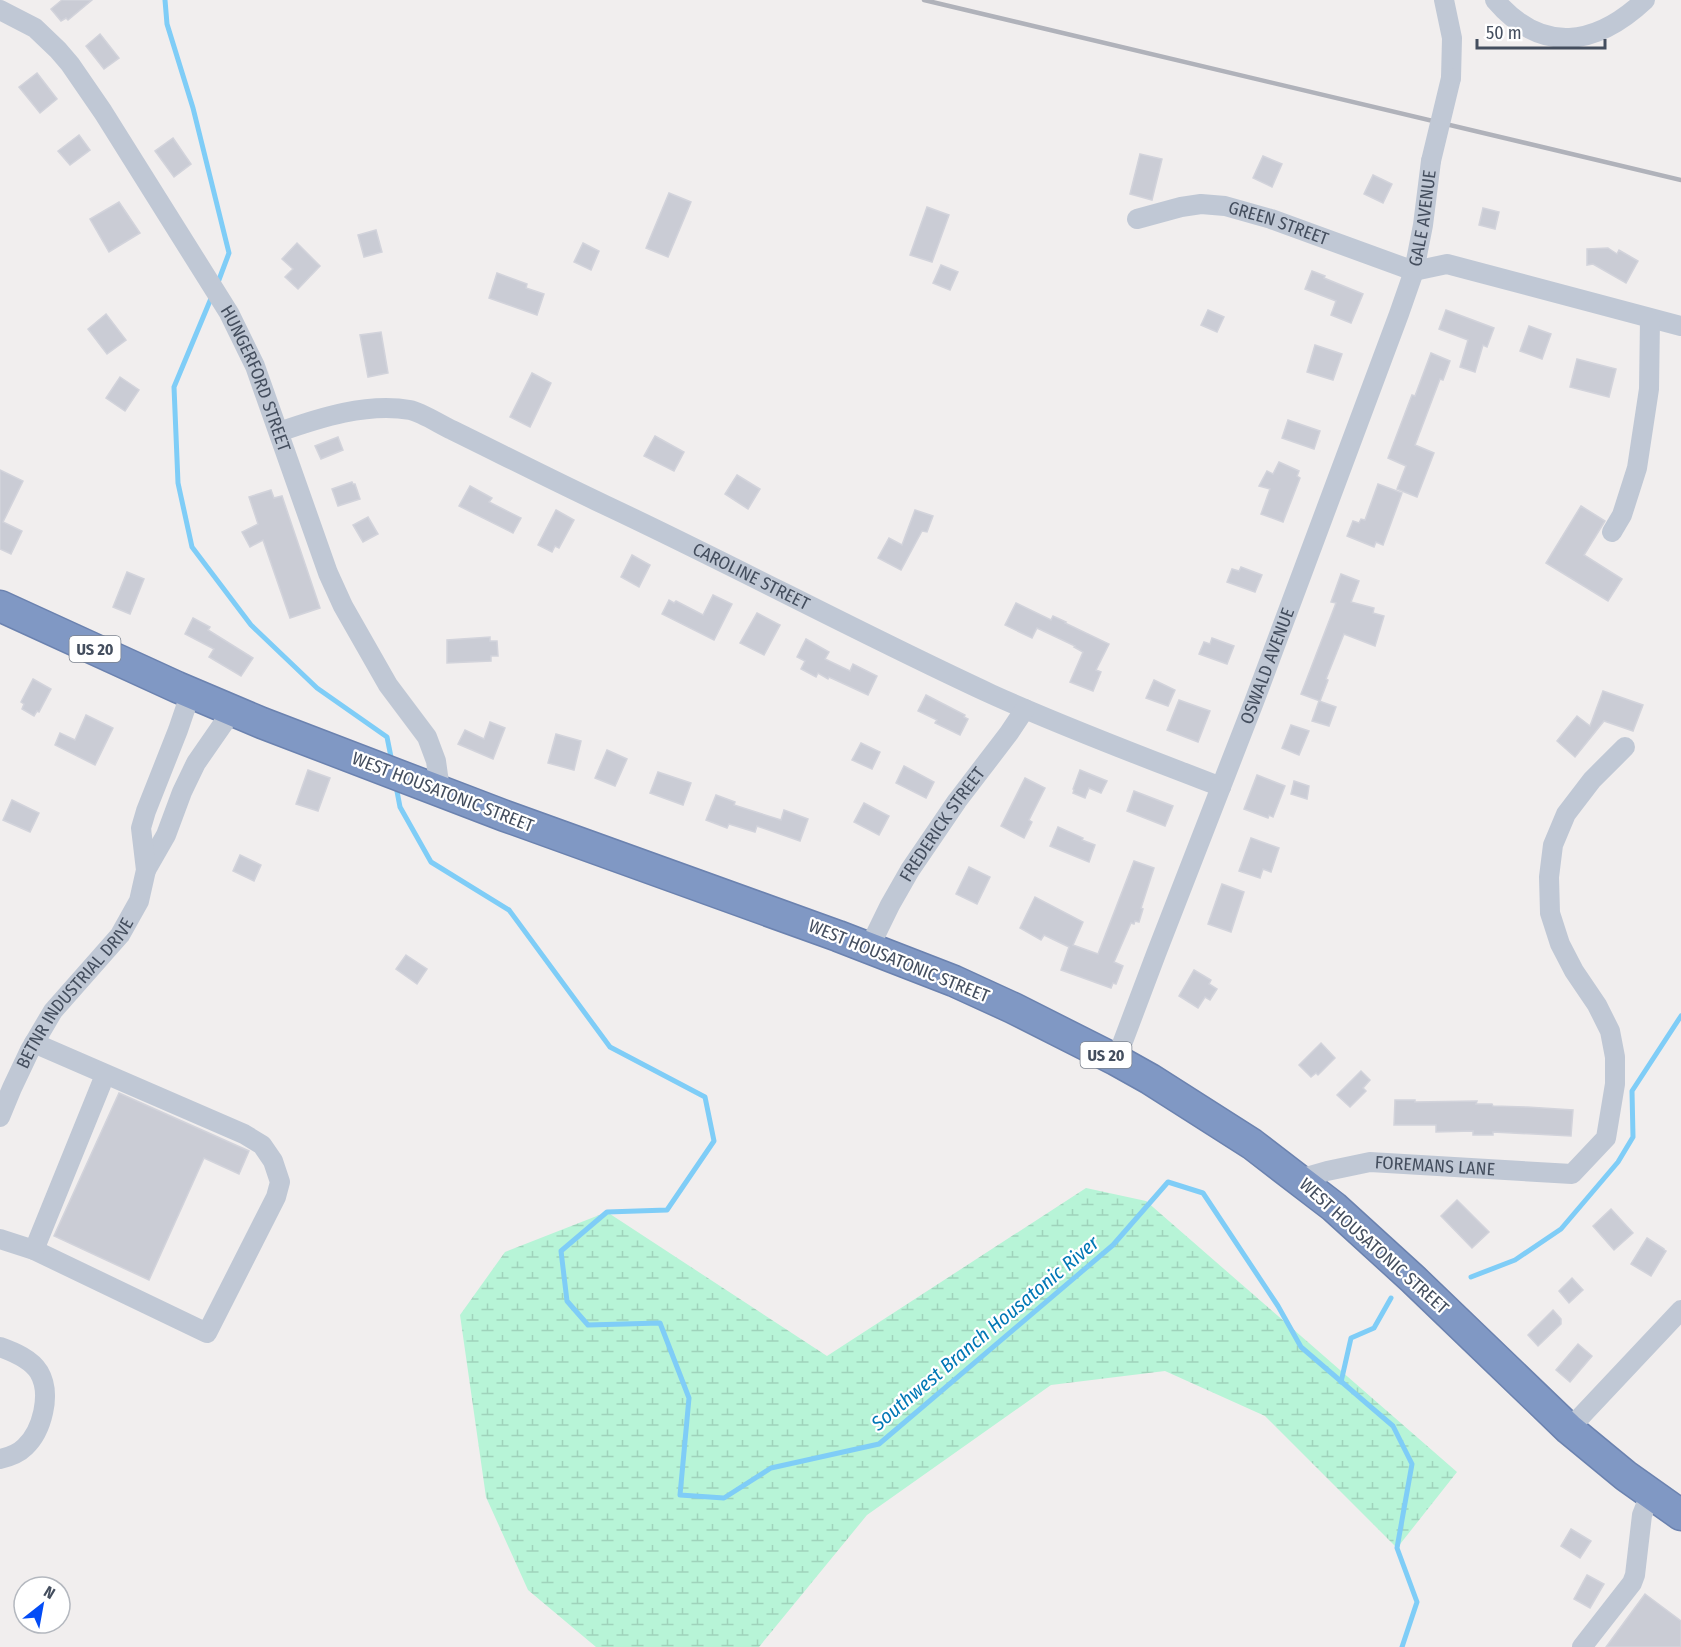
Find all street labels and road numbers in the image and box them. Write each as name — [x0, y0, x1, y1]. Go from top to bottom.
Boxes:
street label: GALE AVENUE — [1404, 169, 1441, 268]
street label: GREEN STREET — [1226, 197, 1332, 250]
street label: HUNGERFORD STREET — [216, 301, 296, 455]
street label: CAROLINE STREET — [689, 538, 814, 615]
street label: OSWALD AVENUE — [1235, 605, 1299, 727]
road number: US 20 — [70, 636, 121, 662]
street label: WEST HOUSATONIC STREET — [349, 747, 538, 837]
street label: FREDERICK STREET — [895, 762, 990, 885]
street label: BETNR INDUSTRIAL DRIVE — [12, 914, 138, 1072]
street label: WEST HOUSATONIC STREET — [805, 915, 993, 1008]
road number: US 20 — [1080, 1042, 1132, 1068]
street label: FOREMANS LANE — [1374, 1151, 1496, 1180]
street label: WEST HOUSATONIC STREET — [1295, 1173, 1454, 1319]

